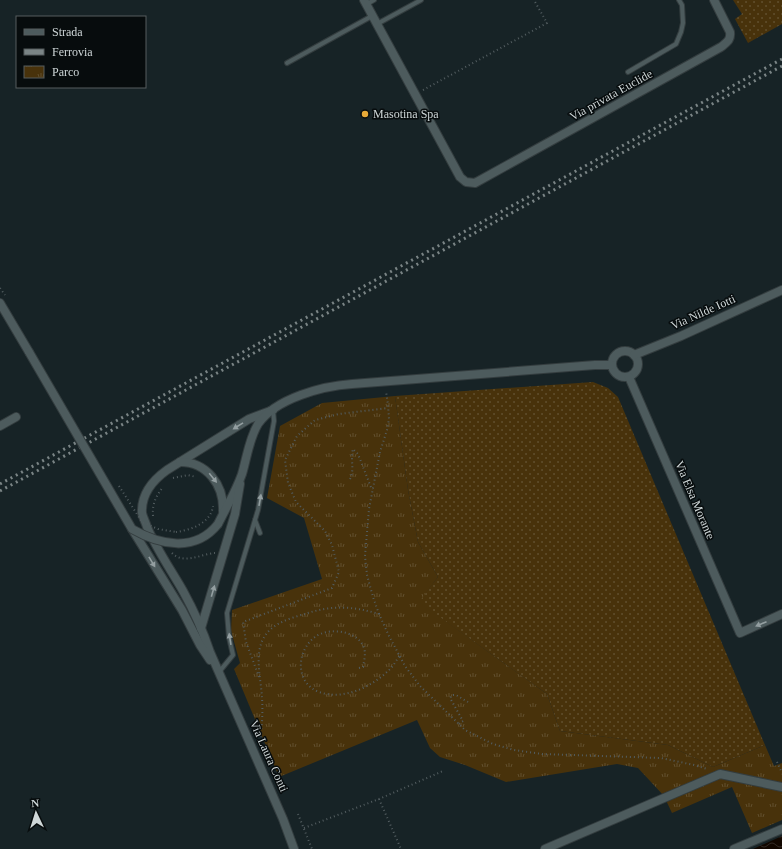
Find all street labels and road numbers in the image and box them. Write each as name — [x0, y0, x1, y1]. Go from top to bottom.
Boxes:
street label: Via privata Euclide — [567, 66, 655, 124]
street label: Via Nilde Iotti — [669, 291, 738, 332]
street label: Via Elsa Morante — [672, 459, 718, 541]
street label: Via Laura Conti — [247, 718, 291, 795]

